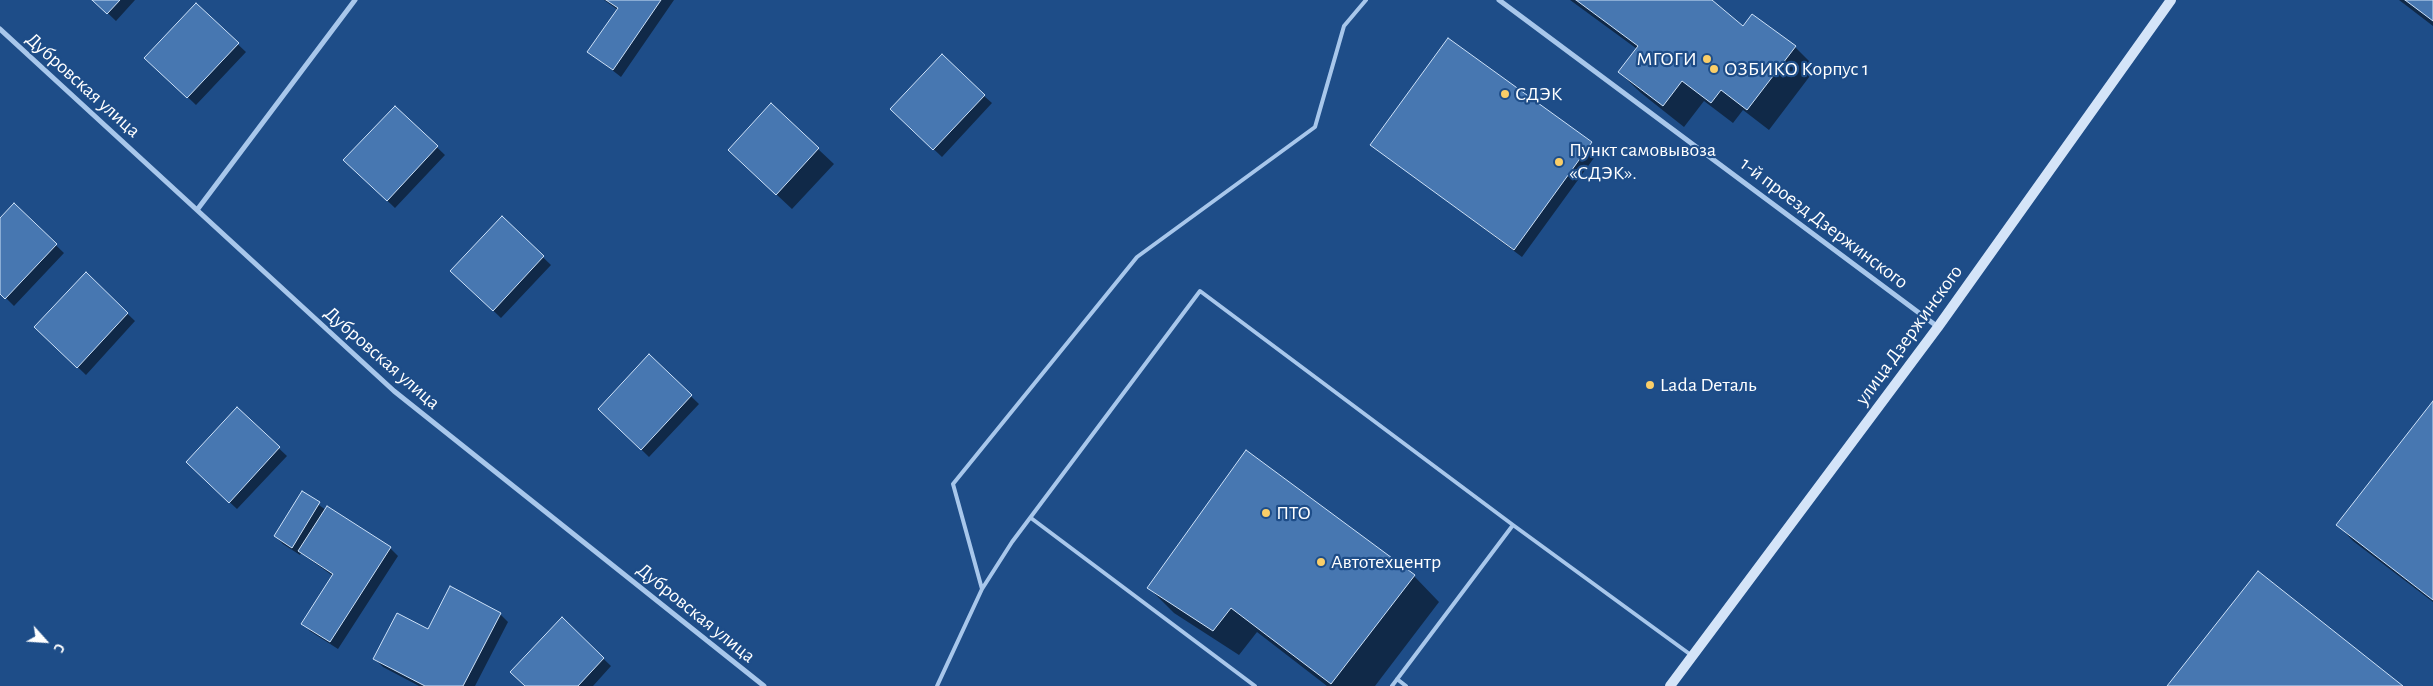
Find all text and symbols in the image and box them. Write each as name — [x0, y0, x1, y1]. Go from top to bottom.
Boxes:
street label: Дубровская улица — [21, 27, 145, 143]
place label: МГОГИ — [1636, 47, 1697, 71]
marker: МГОГИ — [1701, 53, 1713, 65]
place label: ОЗБИКО Корпус 1 — [1724, 57, 1869, 81]
marker: ОЗБИКО Корпус 1 — [1708, 63, 1720, 75]
place label: СДЭК — [1515, 82, 1562, 106]
marker: СДЭК — [1499, 88, 1511, 100]
place label: Пункт самовывоза «СДЭК». — [1569, 138, 1716, 185]
street label: 1-й проезд Дзержинского — [1735, 152, 1913, 294]
marker: Пункт самовывоза «СДЭК». — [1553, 156, 1565, 168]
street label: улица Дзержинского — [1850, 260, 1968, 410]
street label: Дубровская улица — [319, 301, 445, 415]
place label: Lada Dеталь — [1660, 373, 1757, 397]
marker: Lada Dеталь — [1644, 379, 1656, 391]
place label: ПТО — [1276, 501, 1311, 525]
marker: ПТО — [1260, 507, 1272, 519]
place label: Автотехцентр — [1331, 550, 1441, 574]
marker: Автотехцентр — [1315, 556, 1327, 568]
street label: Дубровская улица — [632, 558, 760, 668]
north arrow — [20, 616, 70, 666]
text: С — [50, 641, 66, 654]

